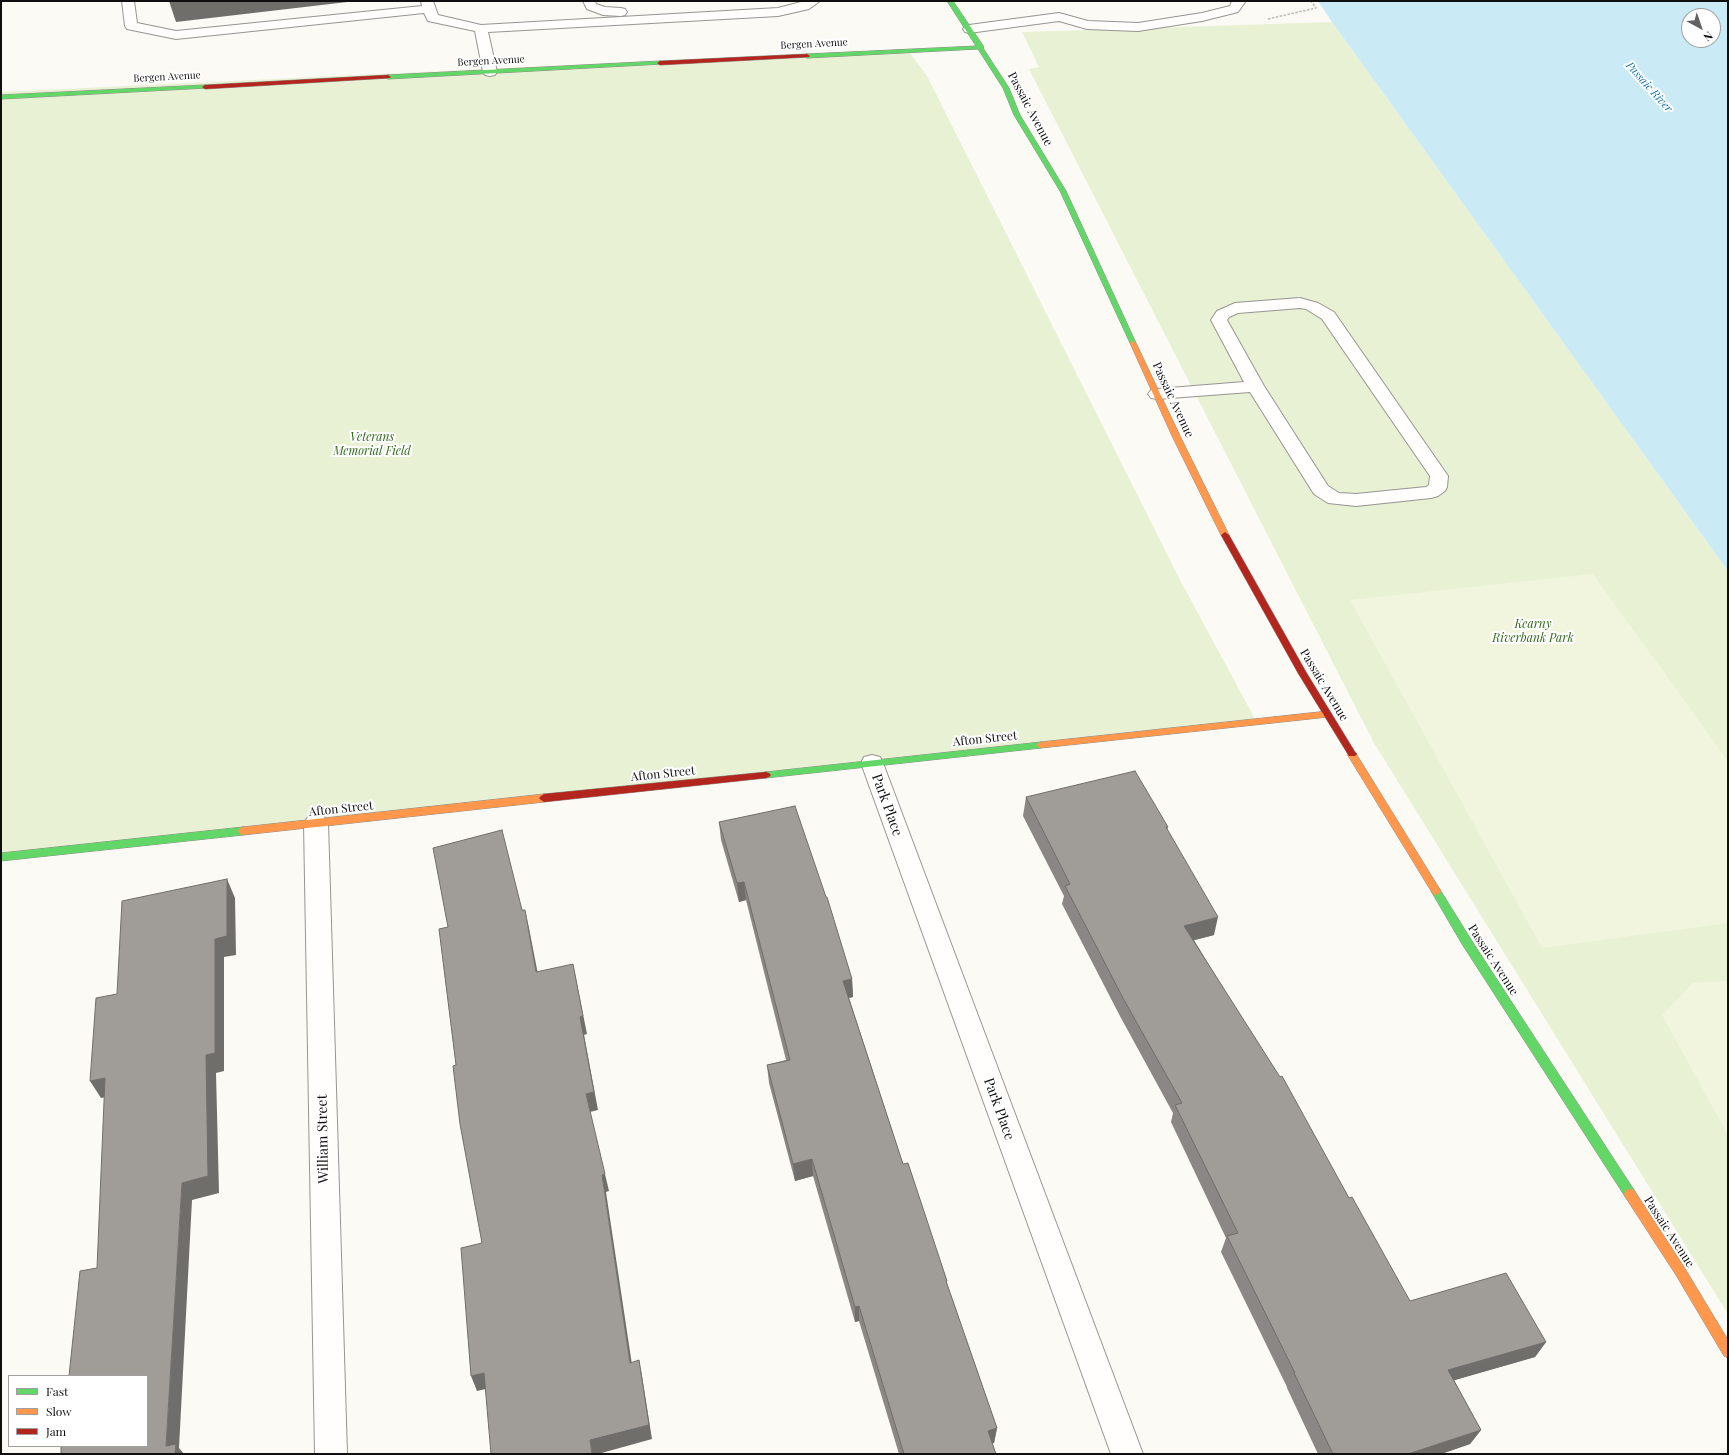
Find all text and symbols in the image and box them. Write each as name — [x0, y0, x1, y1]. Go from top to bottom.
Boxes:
north arrow — [1681, 8, 1721, 48]
text: N — [1701, 29, 1716, 45]
street label: Bergen Avenue — [780, 36, 848, 52]
street label: Bergen Avenue — [457, 53, 525, 69]
water label: Passaic River — [1623, 59, 1675, 115]
street label: Bergen Avenue — [133, 69, 201, 85]
street label: Passaic Avenue — [1004, 70, 1056, 148]
street label: Passaic Avenue — [1149, 360, 1197, 440]
park label: Veterans Memorial Field — [333, 430, 411, 458]
park label: Kearny Riverbank Park — [1492, 617, 1574, 645]
street label: Passaic Avenue — [1297, 646, 1351, 724]
street label: Afton Street — [952, 728, 1018, 750]
street label: Afton Street — [630, 763, 696, 785]
street label: Park Place — [868, 772, 906, 838]
street label: Afton Street — [308, 798, 374, 820]
street label: Passaic Avenue — [1465, 922, 1521, 998]
street label: Park Place — [980, 1076, 1018, 1142]
street label: William Street — [314, 1094, 332, 1184]
street label: Passaic Avenue — [1641, 1194, 1697, 1270]
legend — [8, 1375, 148, 1447]
text: Fast — [46, 1383, 68, 1399]
text: Slow — [46, 1403, 72, 1419]
text: Jam — [46, 1423, 66, 1439]

